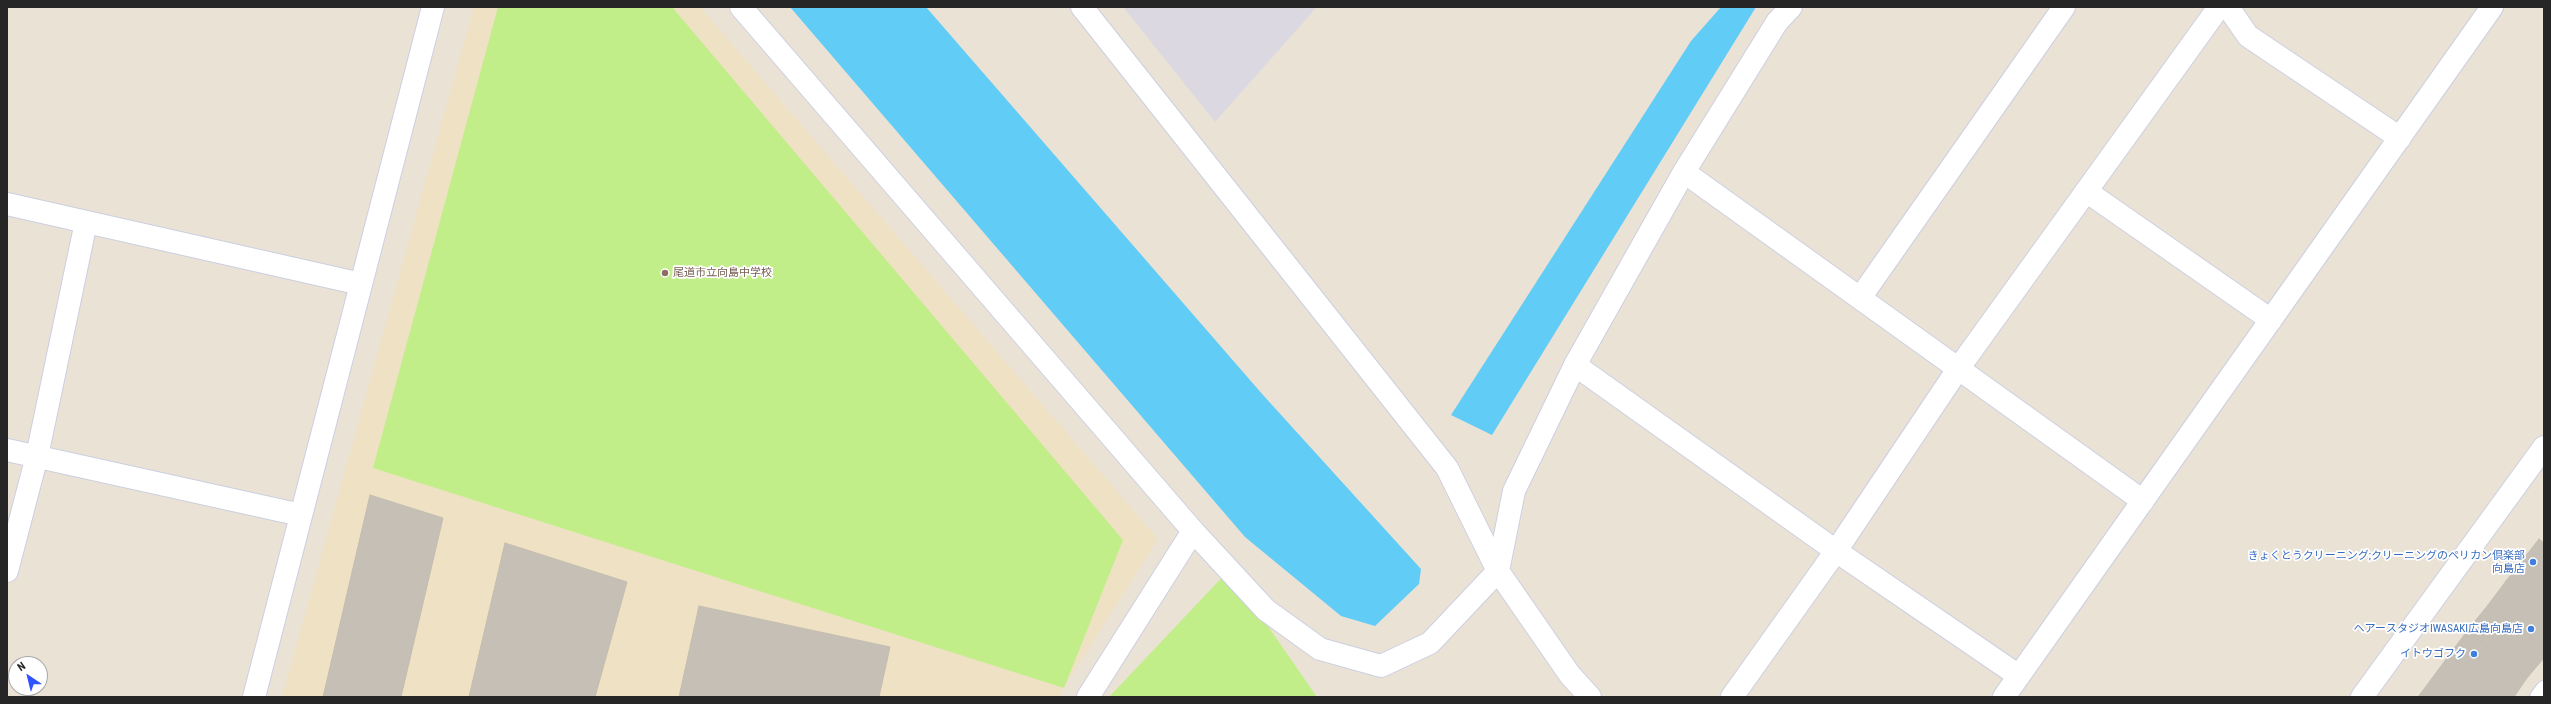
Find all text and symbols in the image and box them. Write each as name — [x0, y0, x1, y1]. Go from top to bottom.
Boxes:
place label: 尾道市立向島中学校 — [673, 266, 772, 280]
marker: 尾道市立向島中学校 — [660, 268, 670, 278]
place label: きょくとうクリーニング;クリーニングのペリカン倶楽部 向島店 — [2248, 549, 2525, 575]
marker: きょくとうクリーニング;クリーニングのペリカン倶楽部 向島店 — [2528, 557, 2538, 567]
place label: ヘアースタジオIWASAKI広島向島店 — [2354, 622, 2523, 636]
marker: ヘアースタジオIWASAKI広島向島店 — [2526, 624, 2536, 634]
place label: イトウゴフク — [2400, 647, 2466, 661]
marker: イトウゴフク — [2469, 649, 2479, 659]
north arrow — [8, 656, 48, 696]
text: N — [15, 659, 28, 674]

